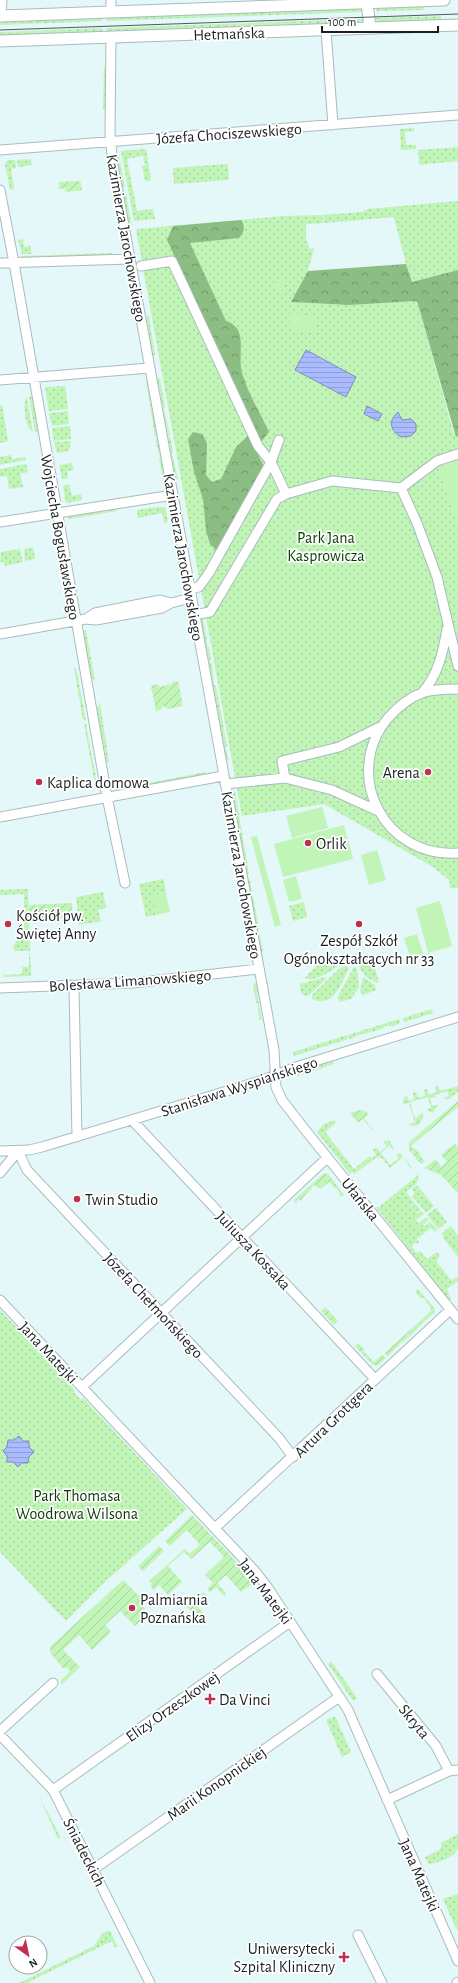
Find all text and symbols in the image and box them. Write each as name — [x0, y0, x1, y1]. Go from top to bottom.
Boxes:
scale bar — [322, 8, 438, 34]
text: 100 m — [328, 16, 356, 28]
street label: Hetmańska — [193, 25, 265, 43]
street label: Józefa Chociszewskiego — [156, 121, 302, 147]
street label: Kazimierza Jarochowskiego — [103, 153, 149, 323]
street label: Wojciecha Bogusławskiego — [37, 453, 82, 622]
street label: Kazimierza Jarochowskiego — [160, 472, 206, 642]
park label: Park Jana Kasprowicza — [287, 530, 365, 564]
place label: Arena — [383, 765, 420, 781]
marker: Arena — [423, 767, 433, 777]
place label: Kaplica domowa — [47, 775, 149, 791]
marker: Kaplica domowa — [34, 777, 44, 787]
street label: Kazimierza Jarochowskiego — [218, 790, 264, 960]
place label: Orlik — [316, 836, 347, 852]
marker: Orlik — [303, 838, 313, 848]
place label: Kościół pw. Świętej Anny — [16, 908, 97, 943]
marker: Kościół pw. Świętej Anny — [3, 919, 13, 929]
marker: Zespół Szkół Ogónokształcących nr 33 — [354, 919, 364, 929]
place label: Zespół Szkół Ogónokształcących nr 33 — [284, 933, 434, 968]
street label: Bolesława Limanowskiego — [48, 967, 212, 995]
street label: Stanisława Wyspiańskiego — [159, 1054, 320, 1121]
street label: Ułańska — [338, 1175, 382, 1224]
place label: Twin Studio — [85, 1192, 158, 1208]
marker: Twin Studio — [72, 1194, 82, 1204]
street label: Juliusza Kossaka — [213, 1208, 294, 1293]
street label: Józefa Chełmońskiego — [100, 1250, 206, 1362]
street label: Jana Matejki — [15, 1319, 81, 1387]
street label: Artura Grottgera — [291, 1378, 376, 1461]
park label: Park Thomasa Woodrowa Wilsona — [16, 1488, 138, 1522]
street label: Jana Matejki — [235, 1556, 295, 1628]
place label: Palmiarnia Poznańska — [140, 1592, 208, 1626]
marker: Palmiarnia Poznańska — [127, 1603, 137, 1613]
street label: Elizy Orzeszkowej — [123, 1669, 223, 1746]
place label: Da Vinci — [219, 1692, 271, 1708]
marker: Da Vinci — [204, 1693, 216, 1705]
street label: Skryta — [395, 1701, 433, 1743]
street label: Marii Konopnickiej — [164, 1744, 269, 1825]
street label: Śniadeckich — [60, 1814, 111, 1889]
street label: Jana Matejki — [395, 1837, 442, 1915]
north arrow — [8, 1935, 48, 1975]
place label: Uniwersytecki Szpital Kliniczny — [234, 1941, 335, 1976]
marker: Uniwersytecki Szpital Kliniczny — [338, 1951, 350, 1963]
text: N — [27, 1956, 39, 1970]

